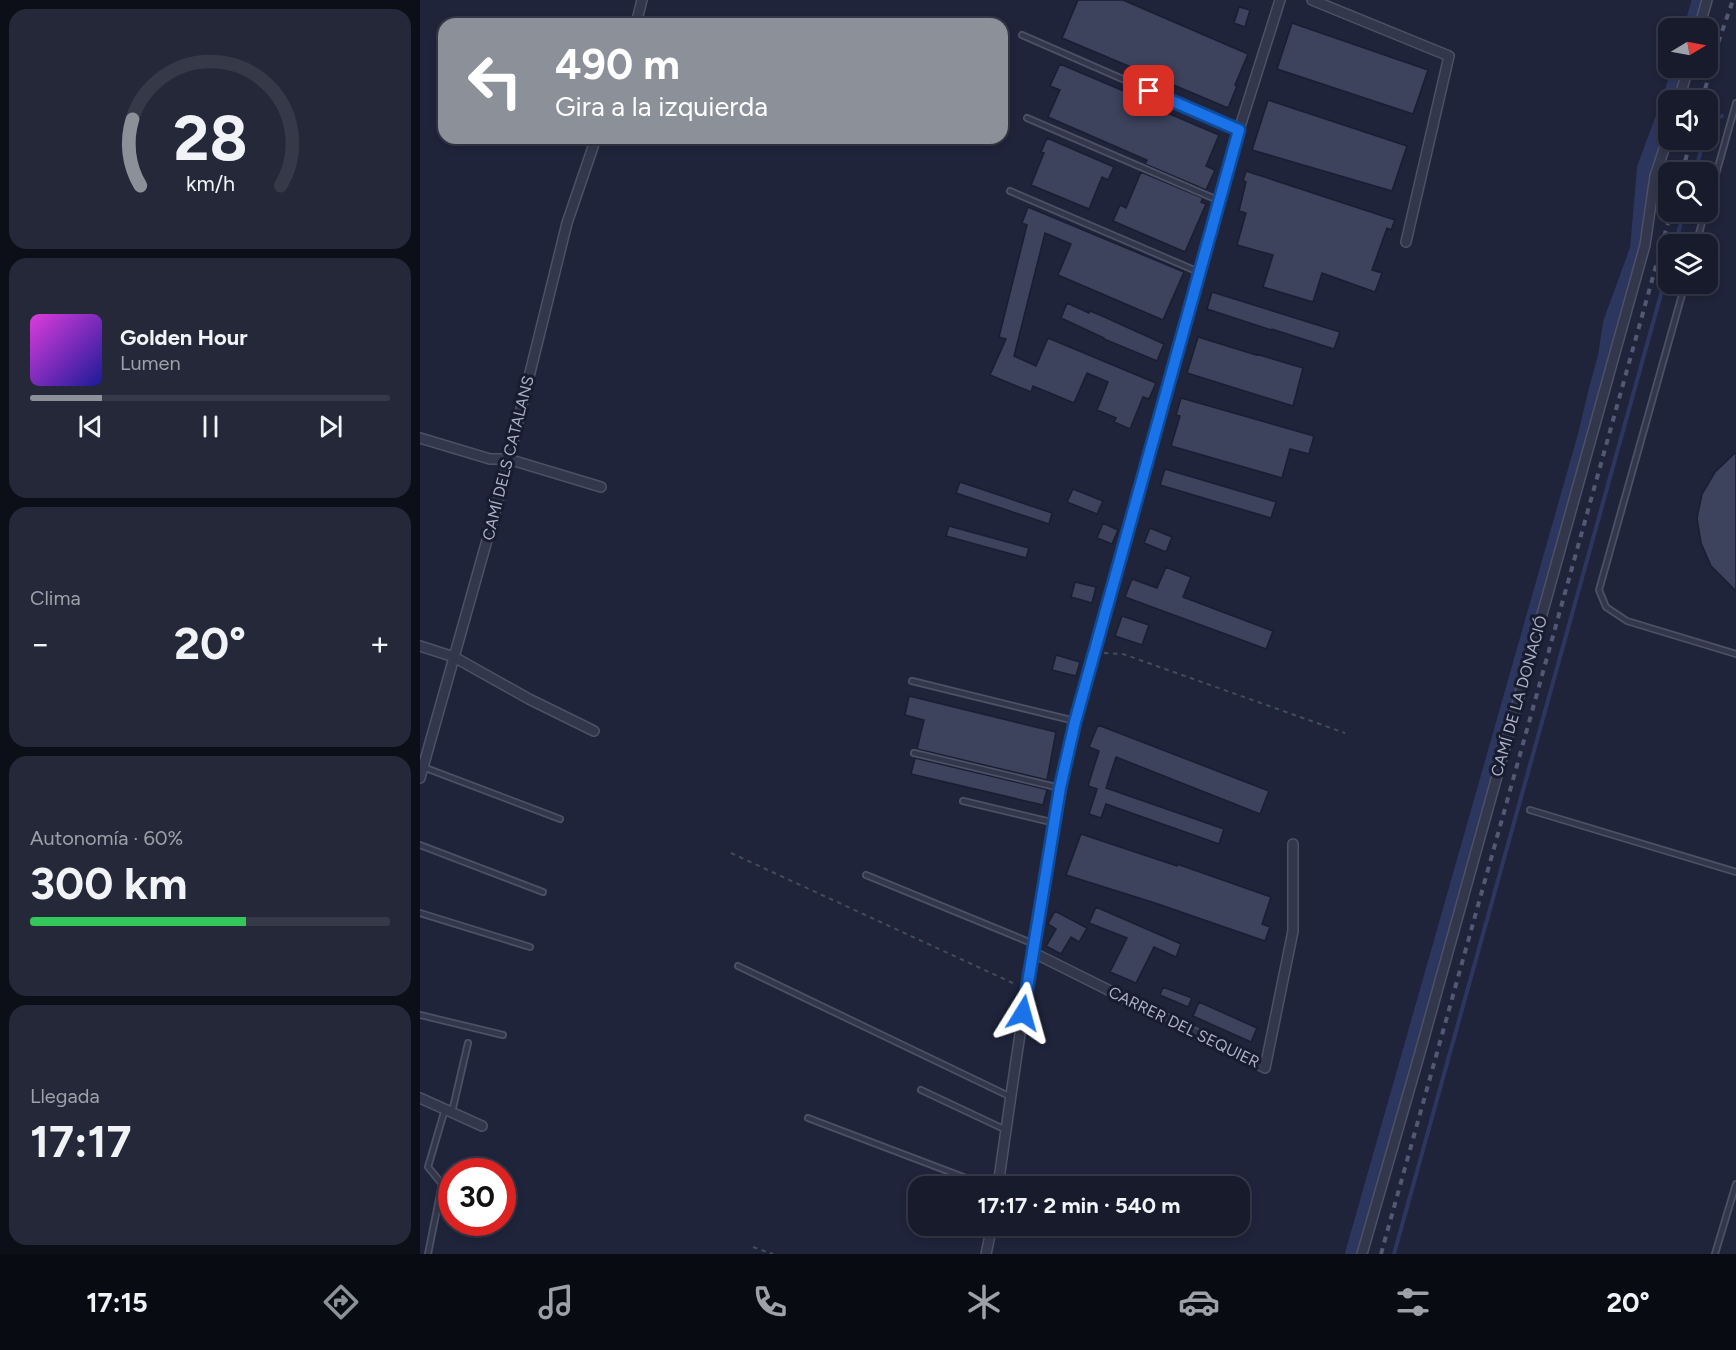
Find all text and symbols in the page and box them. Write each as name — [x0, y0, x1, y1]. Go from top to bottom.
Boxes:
north arrow — [1658, 18, 1718, 78]
map controls — [1658, 18, 1718, 294]
text: 490 m — [555, 39, 680, 90]
icon: left — [456, 42, 534, 120]
pin — [1123, 65, 1174, 116]
icon: arrive — [1132, 74, 1165, 107]
text: Gira a la izquierda — [555, 90, 768, 123]
button: sound — [1658, 90, 1718, 150]
text: 28 — [173, 101, 247, 176]
button: search — [1658, 162, 1718, 222]
text: km/h — [186, 171, 234, 196]
button: layers — [1658, 234, 1718, 294]
text: Golden Hour — [120, 324, 248, 351]
text: Lumen — [120, 351, 181, 375]
street label: CAMÍ DELS CATALANS — [478, 374, 538, 542]
icon: previous — [74, 410, 107, 443]
icon: pause — [194, 410, 227, 443]
icon: next — [314, 410, 347, 443]
text: Clima — [30, 586, 81, 610]
street label: CAMÍ DE LA DONACIÓ — [1487, 613, 1551, 779]
text: 20° — [174, 616, 246, 670]
text: − — [30, 624, 51, 663]
text: + — [369, 624, 390, 663]
text: Autonomía · 60% — [30, 826, 183, 850]
text: 300 km — [30, 856, 188, 910]
position arrow — [991, 981, 1055, 1045]
street label: CARRER DEL SEQUIER — [1105, 982, 1263, 1072]
text: Llegada — [30, 1084, 100, 1108]
text: 17:17 — [30, 1114, 132, 1168]
speed limit sign: 30 — [438, 1158, 516, 1236]
text: 17:17 · 2 min · 540 m — [978, 1192, 1180, 1219]
icon: directions — [320, 1281, 362, 1323]
icon: music — [535, 1281, 577, 1323]
icon: phone — [749, 1281, 791, 1323]
icon: climate — [963, 1281, 1005, 1323]
icon: car — [1178, 1281, 1220, 1323]
icon: filters — [1392, 1281, 1434, 1323]
text: 17:15 — [86, 1286, 148, 1319]
text: 20° — [1606, 1286, 1650, 1319]

